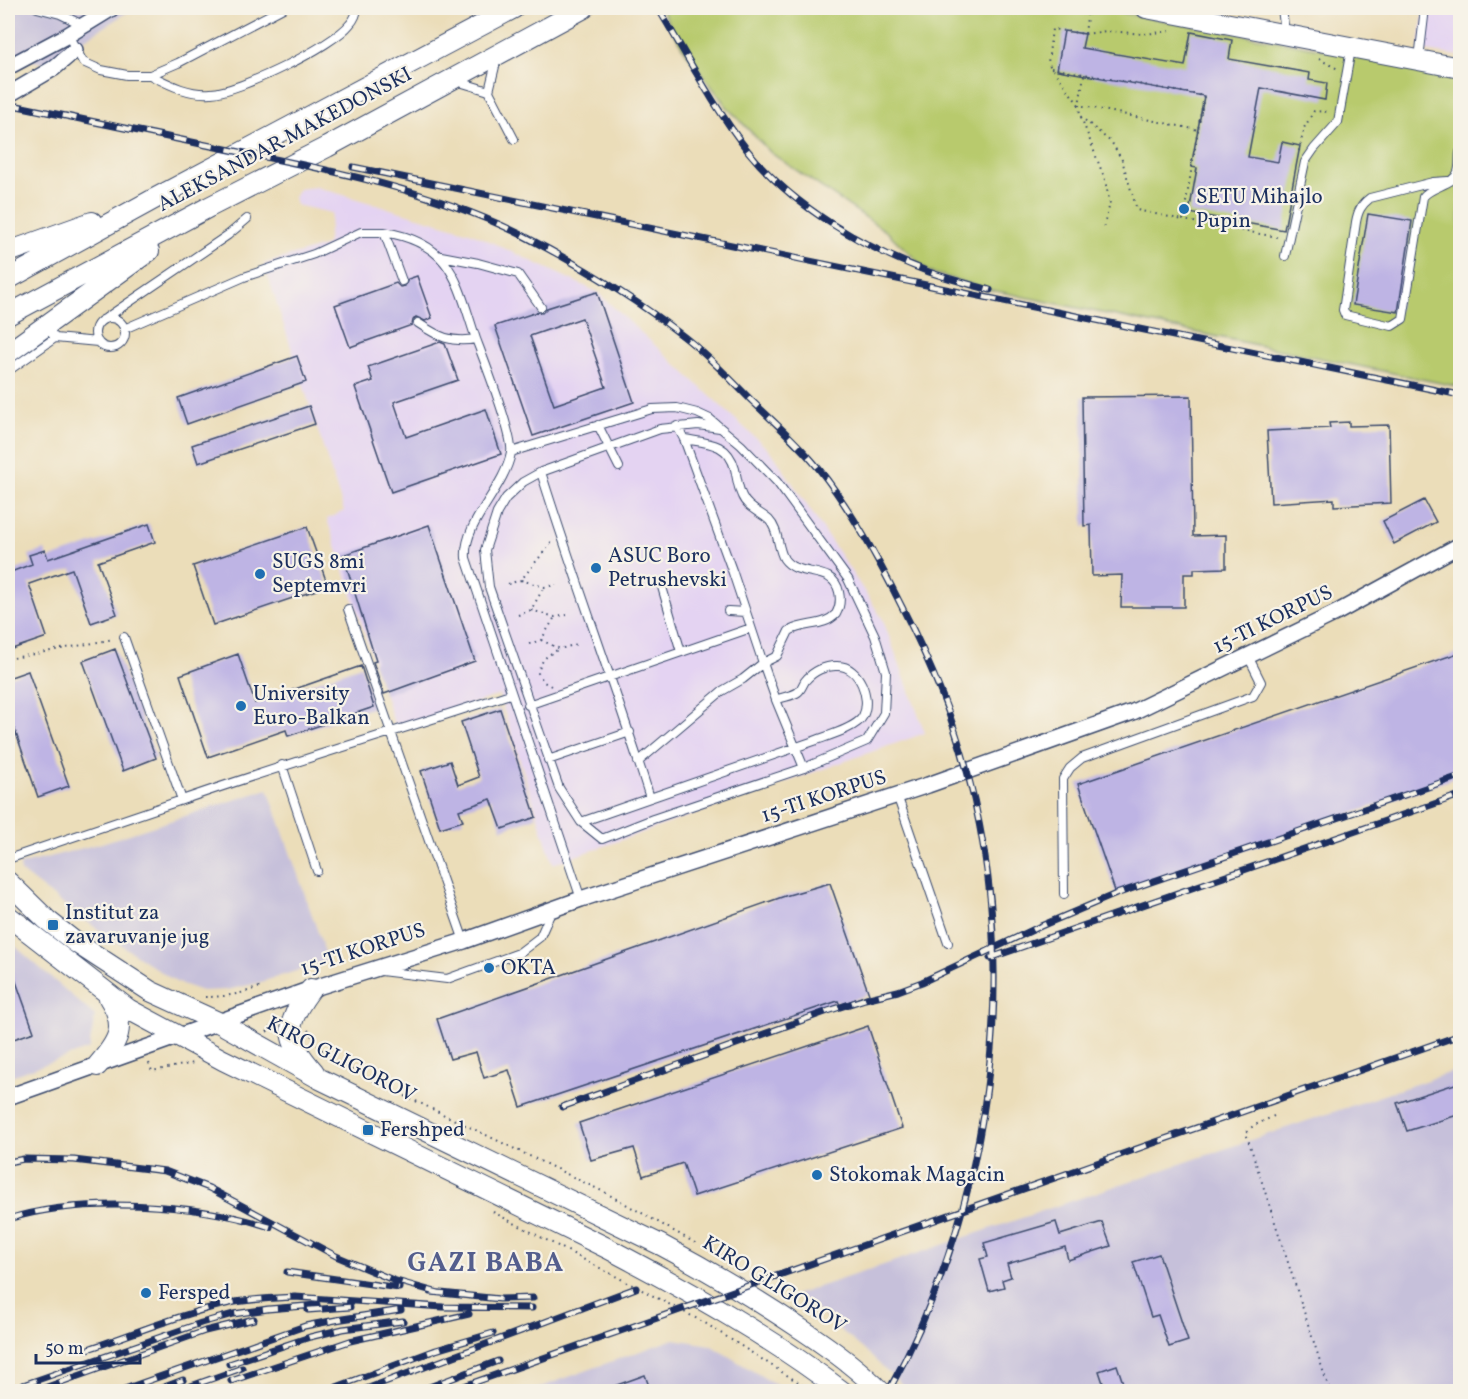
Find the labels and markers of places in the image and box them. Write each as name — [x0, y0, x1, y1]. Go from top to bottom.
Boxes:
place label: SETU Mihajlo Pupin — [1196, 183, 1323, 236]
marker: SETU Mihajlo Pupin — [1177, 202, 1191, 216]
place label: ASUC Boro Petrushevski — [608, 542, 727, 595]
place label: SUGS 8mi Septemvri — [272, 548, 367, 601]
marker: ASUC Boro Petrushevski — [589, 561, 603, 575]
marker: SUGS 8mi Septemvri — [253, 567, 267, 581]
place label: University Euro-Balkan — [253, 680, 370, 733]
marker: University Euro-Balkan — [234, 699, 248, 713]
place label: Institut za zavaruvanje jug — [65, 899, 210, 952]
marker: Institut za zavaruvanje jug — [46, 918, 60, 932]
place label: OKTA — [501, 954, 556, 983]
marker: OKTA — [482, 961, 496, 975]
place label: Fershped — [380, 1116, 465, 1145]
marker: Fershped — [361, 1123, 375, 1137]
place label: Stokomak Magacin — [829, 1161, 1005, 1190]
marker: Stokomak Magacin — [810, 1168, 824, 1182]
place label: Fersped — [158, 1279, 230, 1308]
marker: Fersped — [139, 1286, 153, 1300]

